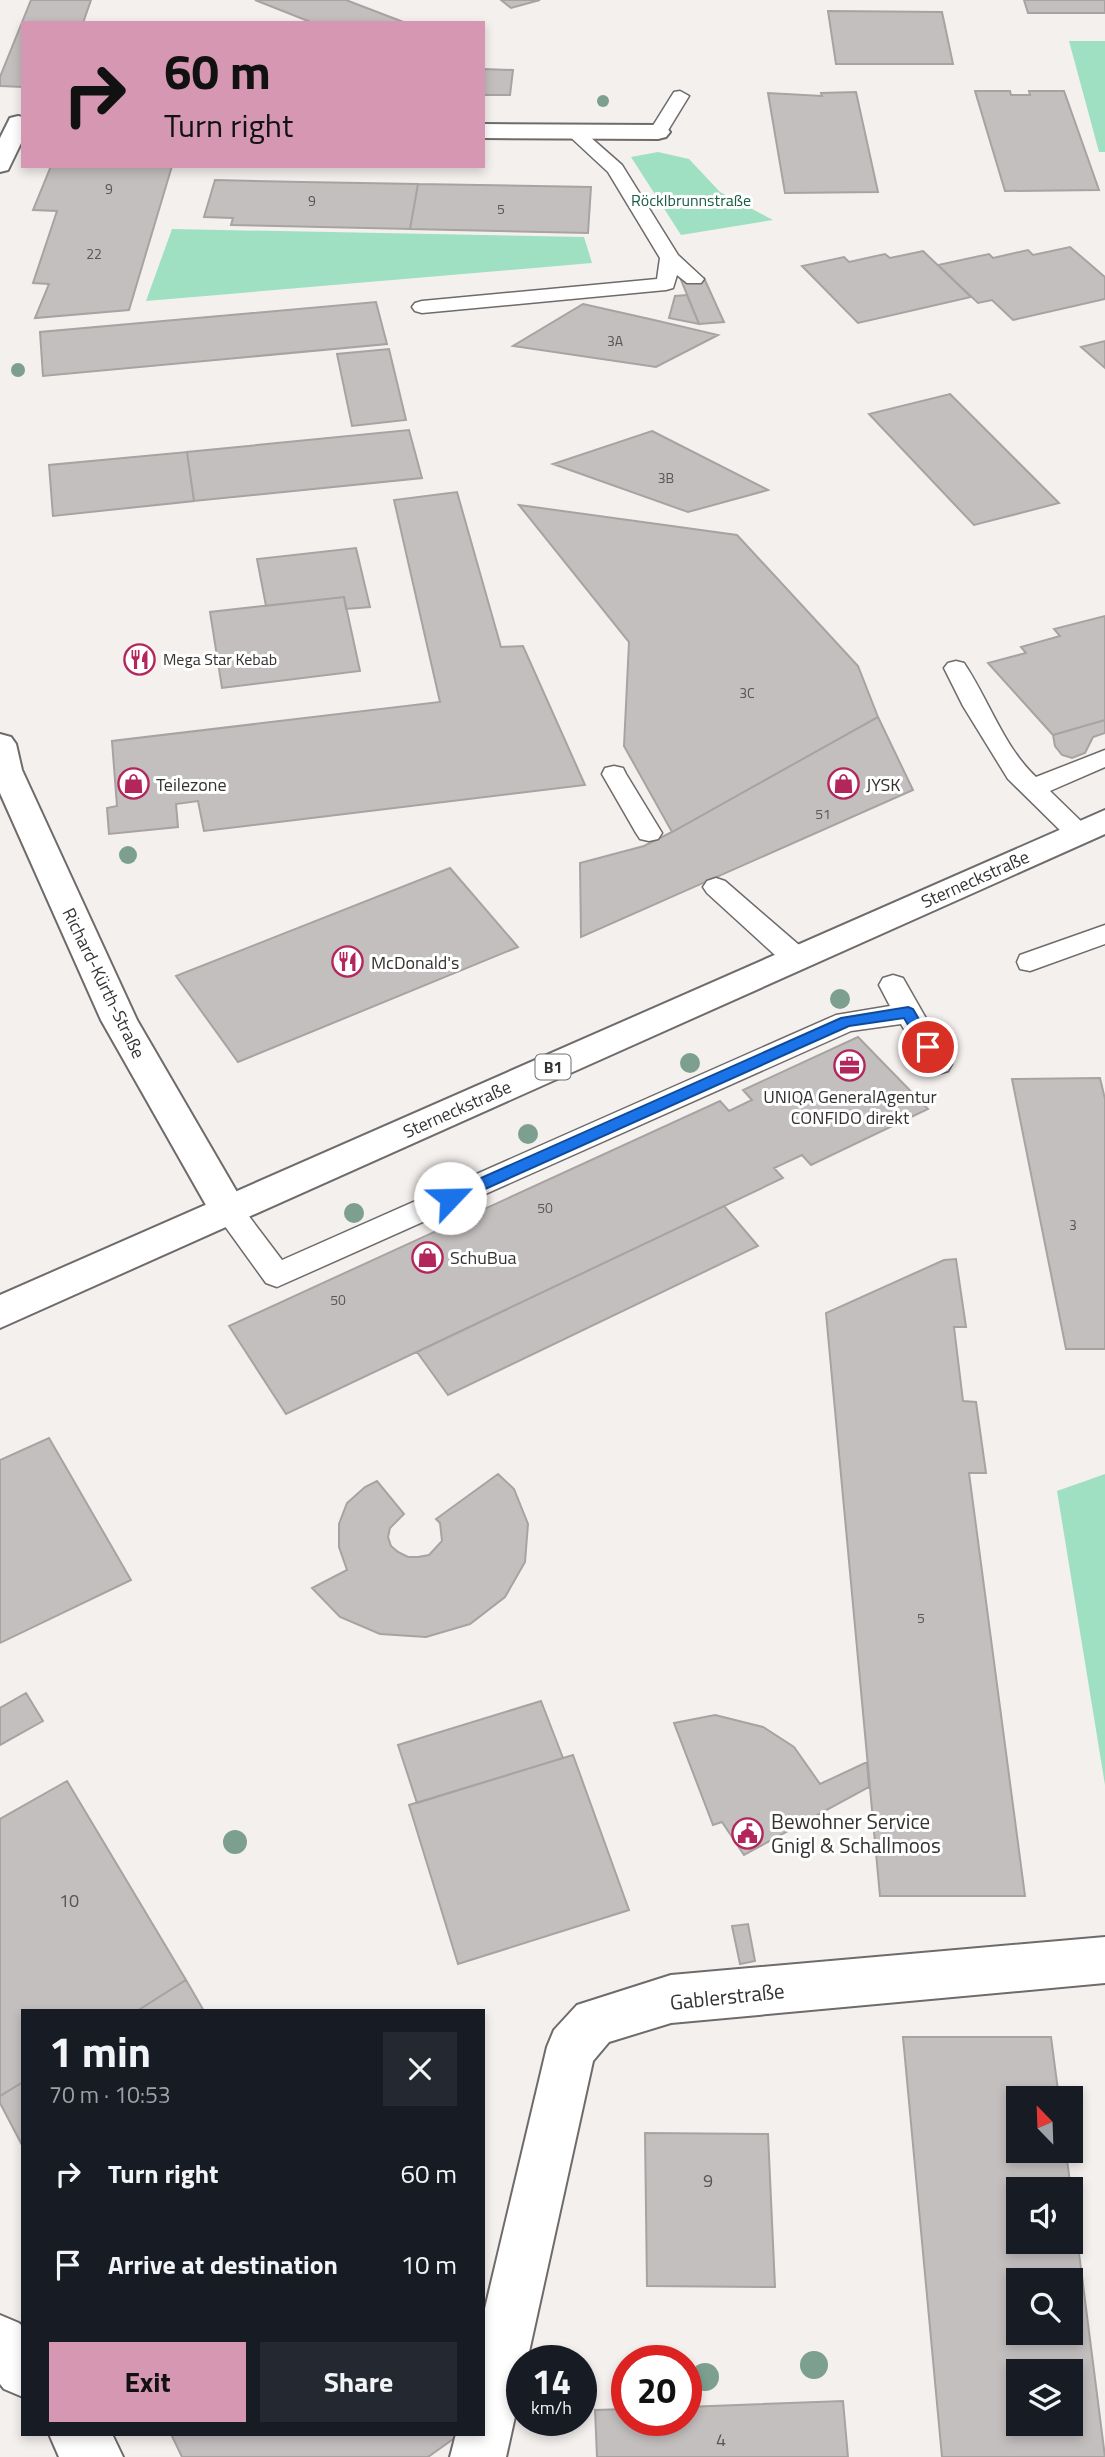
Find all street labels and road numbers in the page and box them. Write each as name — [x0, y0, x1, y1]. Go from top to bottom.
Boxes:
street label: Sterneckstraße — [917, 843, 1033, 915]
street label: Richard-Kürth-Straße — [56, 903, 152, 1063]
road number: B1 — [536, 1054, 570, 1079]
street label: Sterneckstraße — [399, 1073, 515, 1145]
street label: Gablerstraße — [668, 1974, 786, 2018]

